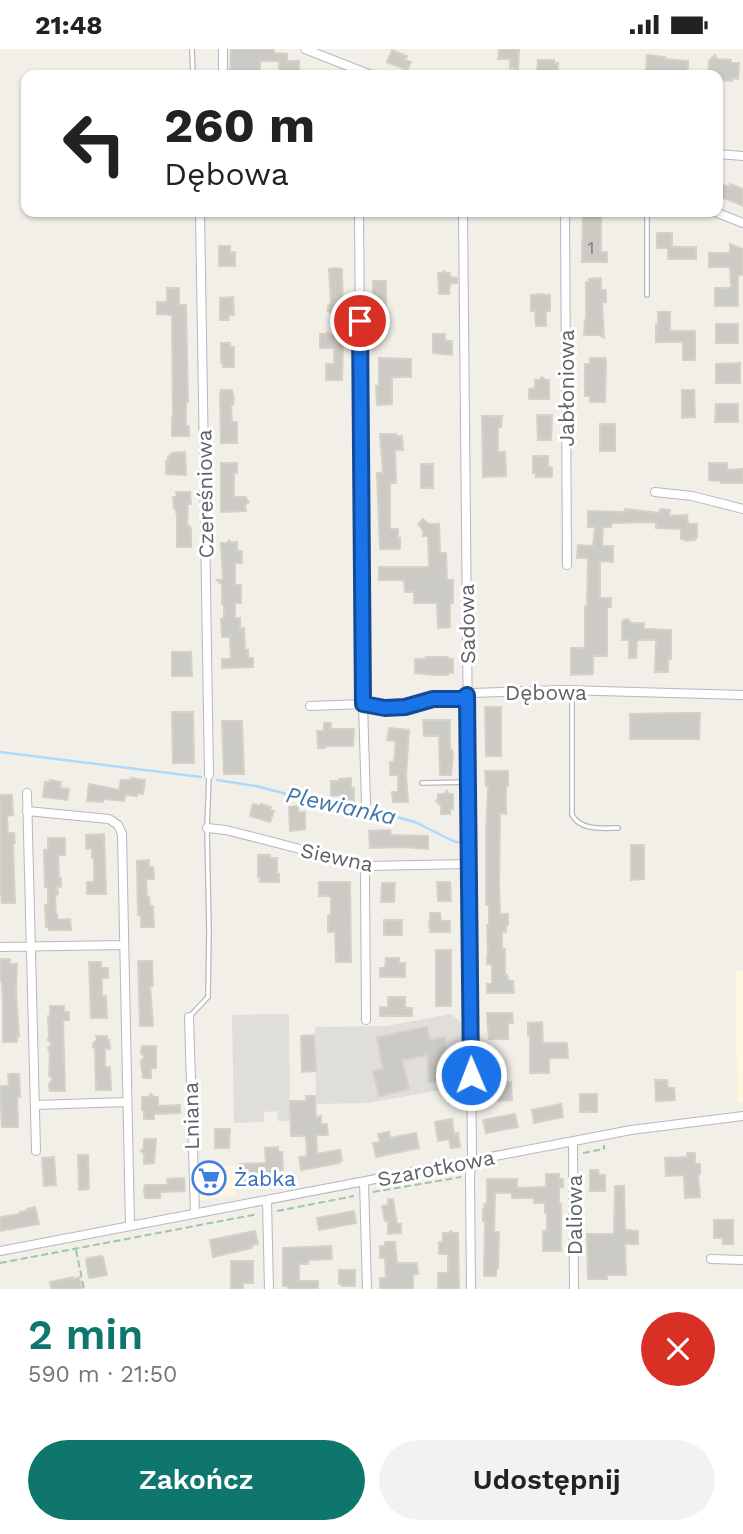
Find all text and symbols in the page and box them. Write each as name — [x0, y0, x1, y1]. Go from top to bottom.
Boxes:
text: 21:48 — [35, 10, 103, 40]
text: 260 m — [164, 96, 315, 154]
icon: left — [49, 98, 140, 189]
text: Dębowa — [164, 155, 289, 193]
house number: 1 — [587, 237, 595, 258]
pin — [330, 291, 390, 351]
icon: arrive — [341, 302, 379, 340]
street label: Jabłoniowa — [554, 329, 579, 447]
street label: Czereśniowa — [191, 429, 219, 559]
street label: Sadowa — [454, 584, 480, 664]
street label: Dębowa — [505, 680, 587, 705]
water label: Plewianka — [283, 781, 399, 831]
street label: Siewna — [299, 837, 376, 877]
position arrow — [434, 1038, 508, 1112]
street label: Lniana — [178, 1082, 204, 1150]
street label: Szarotkowa — [375, 1144, 497, 1192]
supermarket icon: Żabka — [190, 1159, 228, 1197]
place label: Żabka — [234, 1166, 296, 1191]
street label: Daliowa — [562, 1175, 587, 1255]
text: 2 min — [28, 1310, 143, 1359]
button: close — [641, 1312, 715, 1386]
text: 590 m · 21:50 — [28, 1361, 177, 1388]
button: Zakończ — [28, 1440, 365, 1520]
button: Udostępnij — [379, 1440, 715, 1520]

